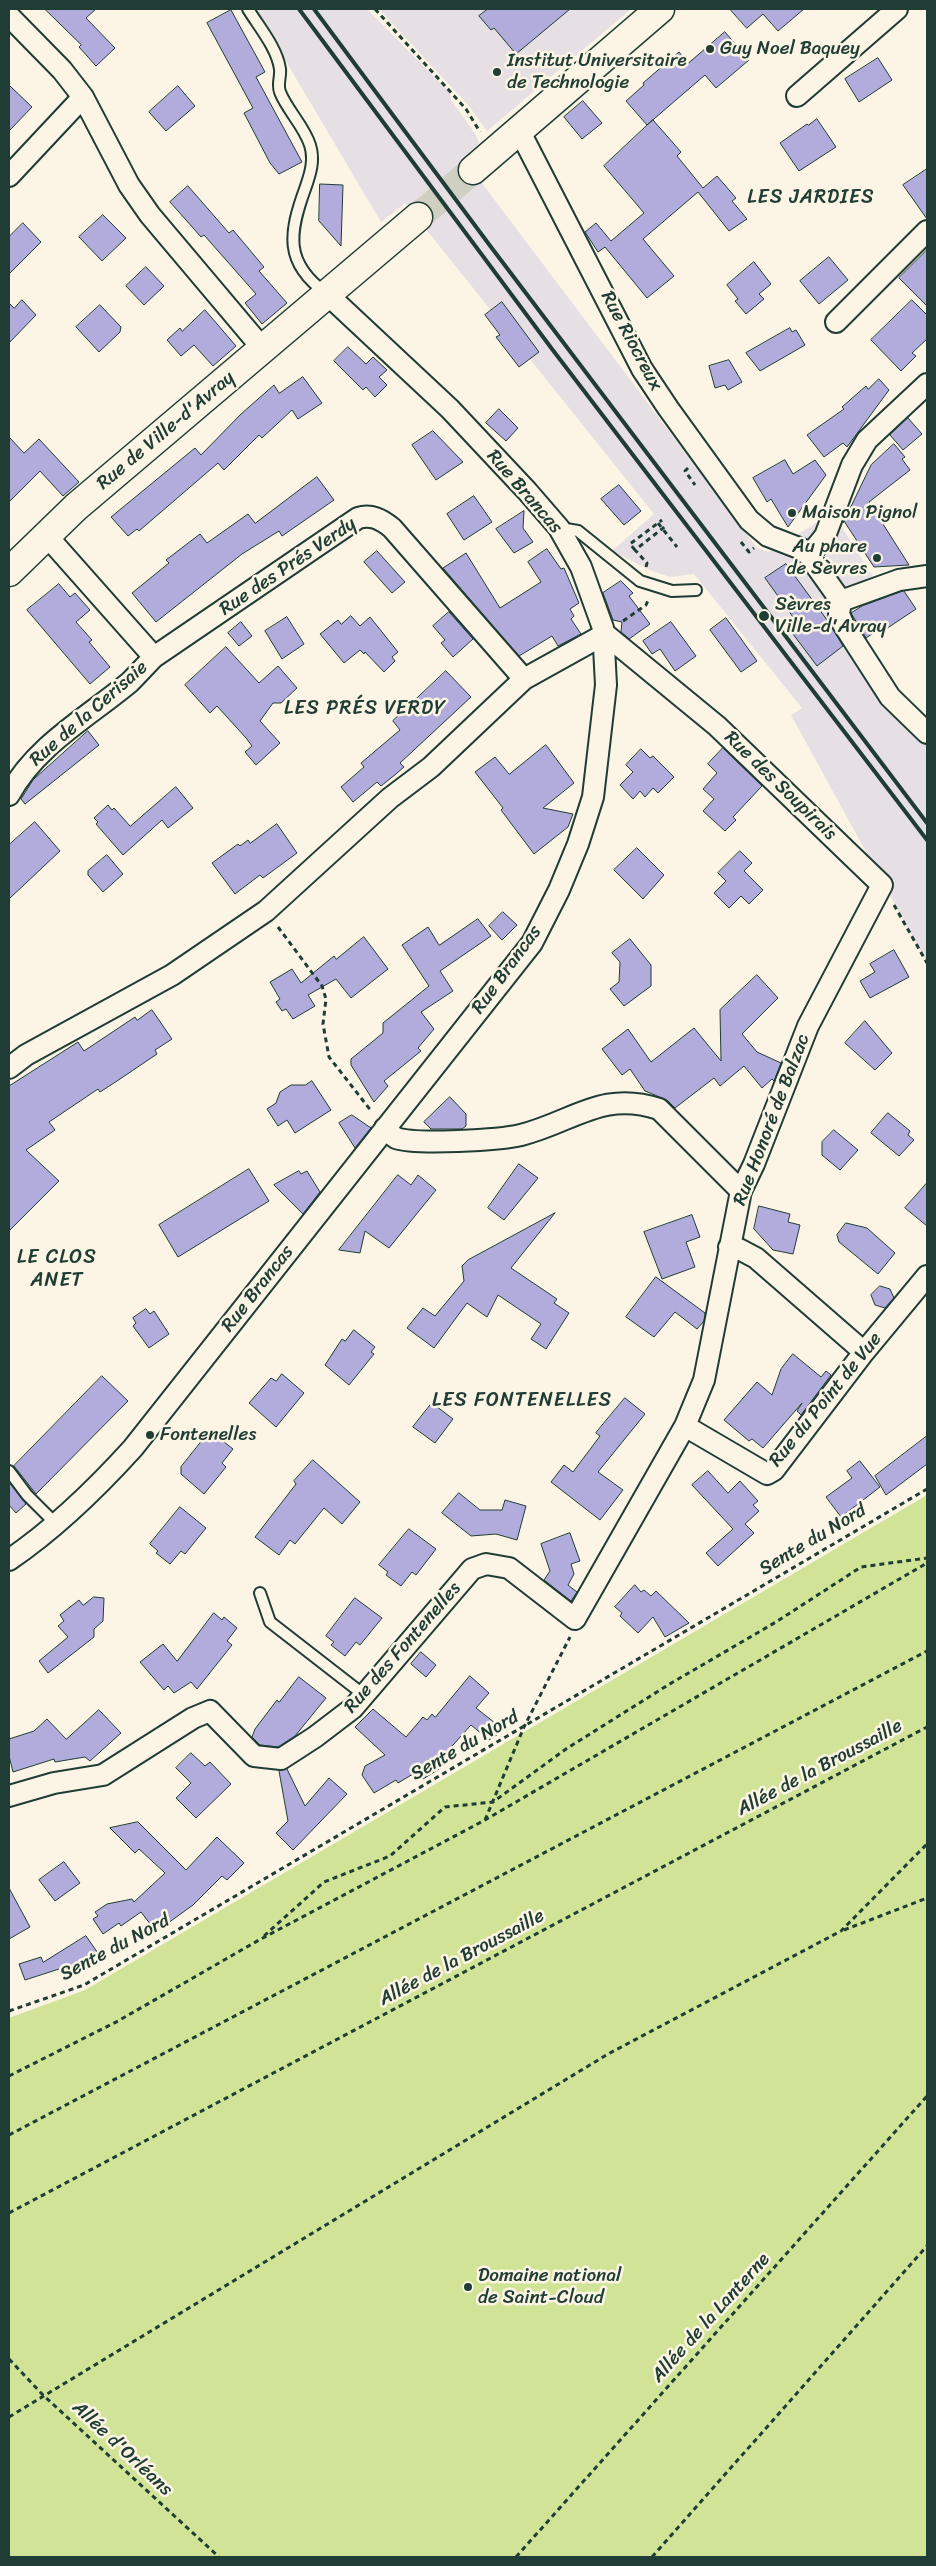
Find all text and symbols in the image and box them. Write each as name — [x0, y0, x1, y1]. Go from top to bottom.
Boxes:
place label: Guy Noel Baquey — [720, 38, 860, 60]
marker: Guy Noel Baquey — [704, 43, 716, 55]
place label: Institut Universitaire de Technologie — [507, 50, 687, 94]
marker: Institut Universitaire de Technologie — [491, 66, 503, 78]
district label: LES JARDIES — [747, 186, 875, 210]
street label: Rue Riocreux — [595, 287, 667, 395]
street label: Rue de Ville-d'Avray — [93, 367, 239, 495]
street label: Rue Brancas — [481, 445, 567, 539]
place label: Maison Pignol — [802, 502, 917, 524]
marker: Maison Pignol — [786, 507, 798, 519]
street label: Rue des Prés Verdy — [215, 513, 361, 621]
place label: Au phare de Sèvres — [786, 536, 867, 580]
marker: Au phare de Sèvres — [871, 552, 883, 564]
place label: Sèvres Ville-d'Avray — [775, 594, 886, 638]
marker: Sèvres Ville-d'Avray — [757, 609, 771, 623]
street label: Rue de la Cerisaie — [25, 657, 153, 771]
district label: LES PRÉS VERDY — [283, 697, 447, 721]
street label: Rue des Soupirais — [719, 727, 841, 845]
street label: Rue Brancas — [467, 921, 547, 1019]
street label: Rue Honoré de Balzac — [729, 1031, 815, 1209]
street label: Rue Brancas — [217, 1241, 299, 1337]
district label: LE CLOS ANET — [17, 1246, 97, 1293]
street label: Rue du Point de Vue — [765, 1328, 887, 1472]
district label: LES FONTENELLES — [431, 1389, 613, 1413]
place label: Fontenelles — [160, 1424, 256, 1446]
marker: Fontenelles — [144, 1429, 156, 1441]
street label: Sente du Nord — [755, 1499, 871, 1581]
street label: Rue des Fontenelles — [340, 1578, 466, 1718]
street label: Sente du Nord — [407, 1706, 523, 1786]
street label: Allée de la Broussaille — [733, 1715, 907, 1821]
street label: Allée de la Broussaille — [375, 1905, 549, 2011]
street label: Sente du Nord — [56, 1910, 174, 1986]
street label: Allée de la Lanterne — [647, 2249, 775, 2387]
place label: Domaine national de Saint-Cloud — [478, 2265, 621, 2309]
marker: Domaine national de Saint-Cloud — [462, 2281, 474, 2293]
street label: Allée d'Orléans — [67, 2397, 177, 2501]

